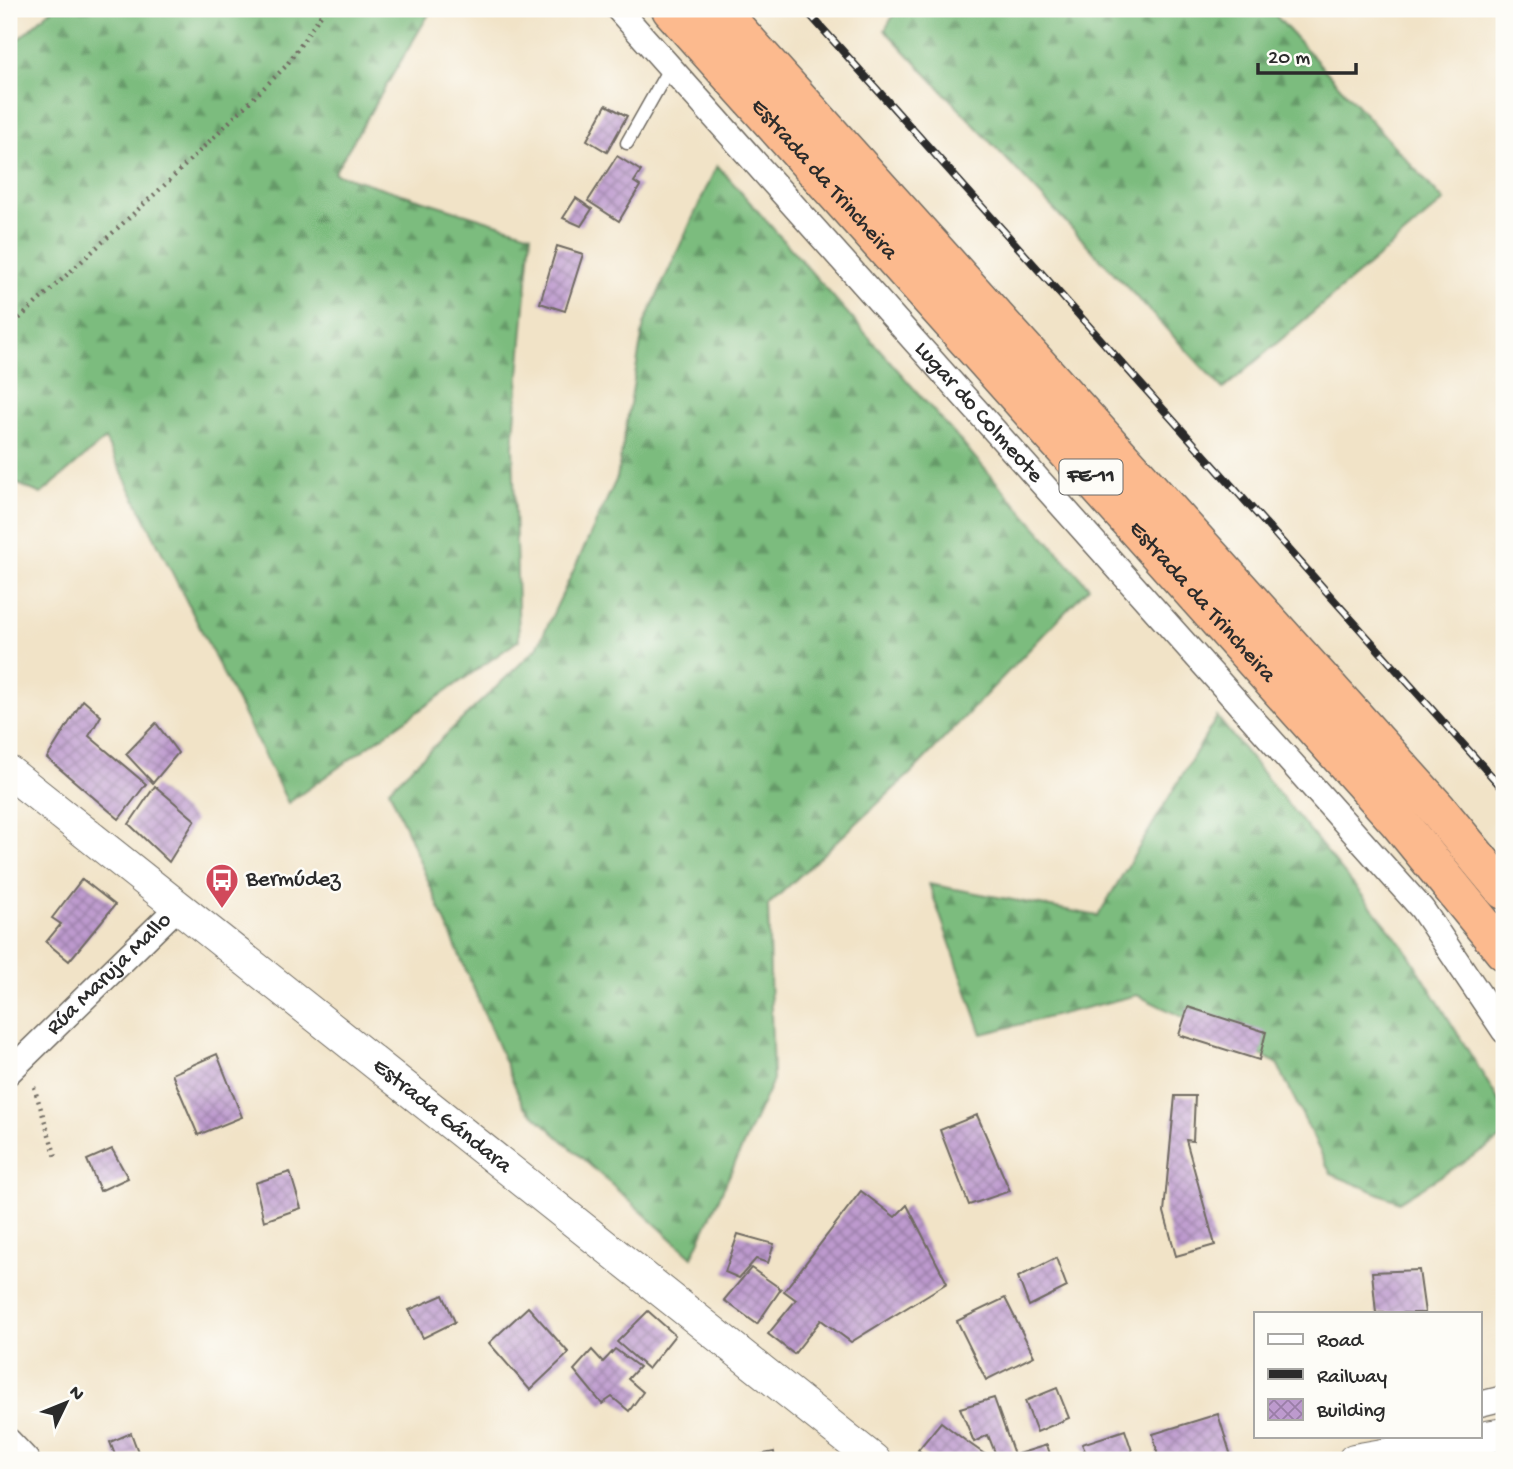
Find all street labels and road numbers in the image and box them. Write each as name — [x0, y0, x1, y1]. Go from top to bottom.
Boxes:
street label: Estrada da Trincheira — [744, 93, 904, 267]
street label: Lugar do Colmeote — [908, 336, 1049, 490]
road number: FE-11 — [1060, 460, 1122, 494]
street label: Estrada da Trincheira — [1123, 516, 1282, 689]
street label: Rúa Maruja Mallo — [41, 907, 178, 1041]
street label: Estrada Gándara — [367, 1053, 518, 1181]

